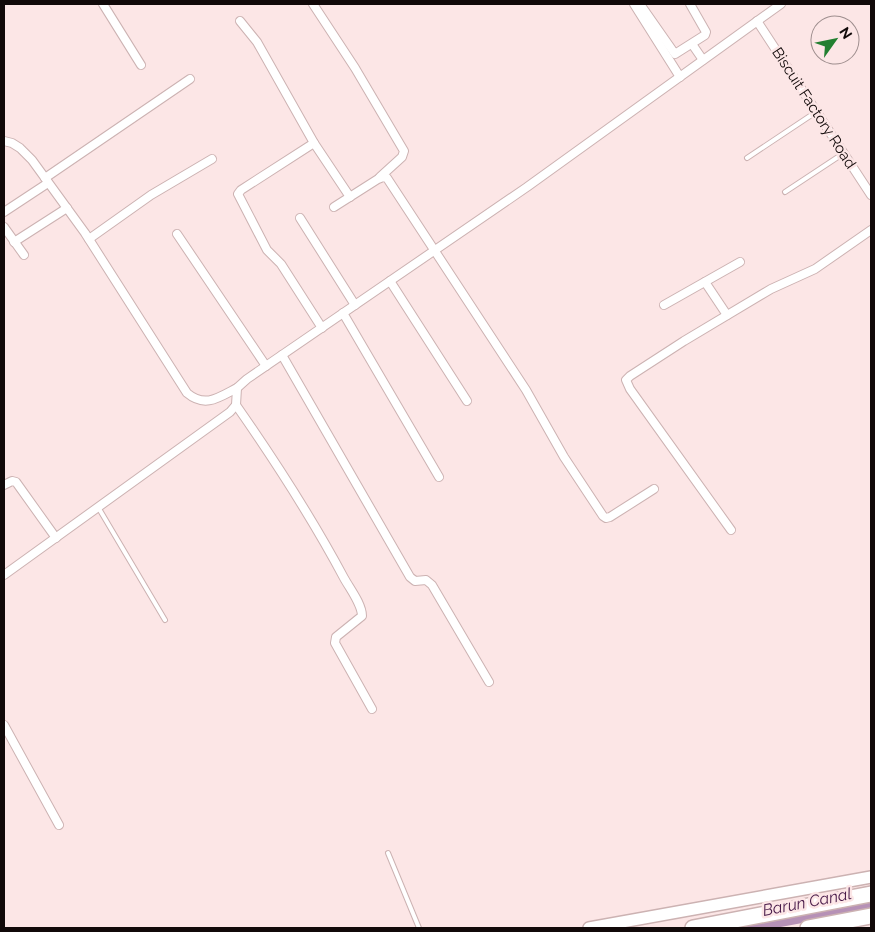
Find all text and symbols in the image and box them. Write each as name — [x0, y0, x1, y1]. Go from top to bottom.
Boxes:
north arrow — [810, 15, 860, 65]
text: N — [836, 24, 856, 42]
street label: Biscuit Factory Road — [768, 44, 860, 172]
water label: Barun Canal — [761, 884, 853, 920]

